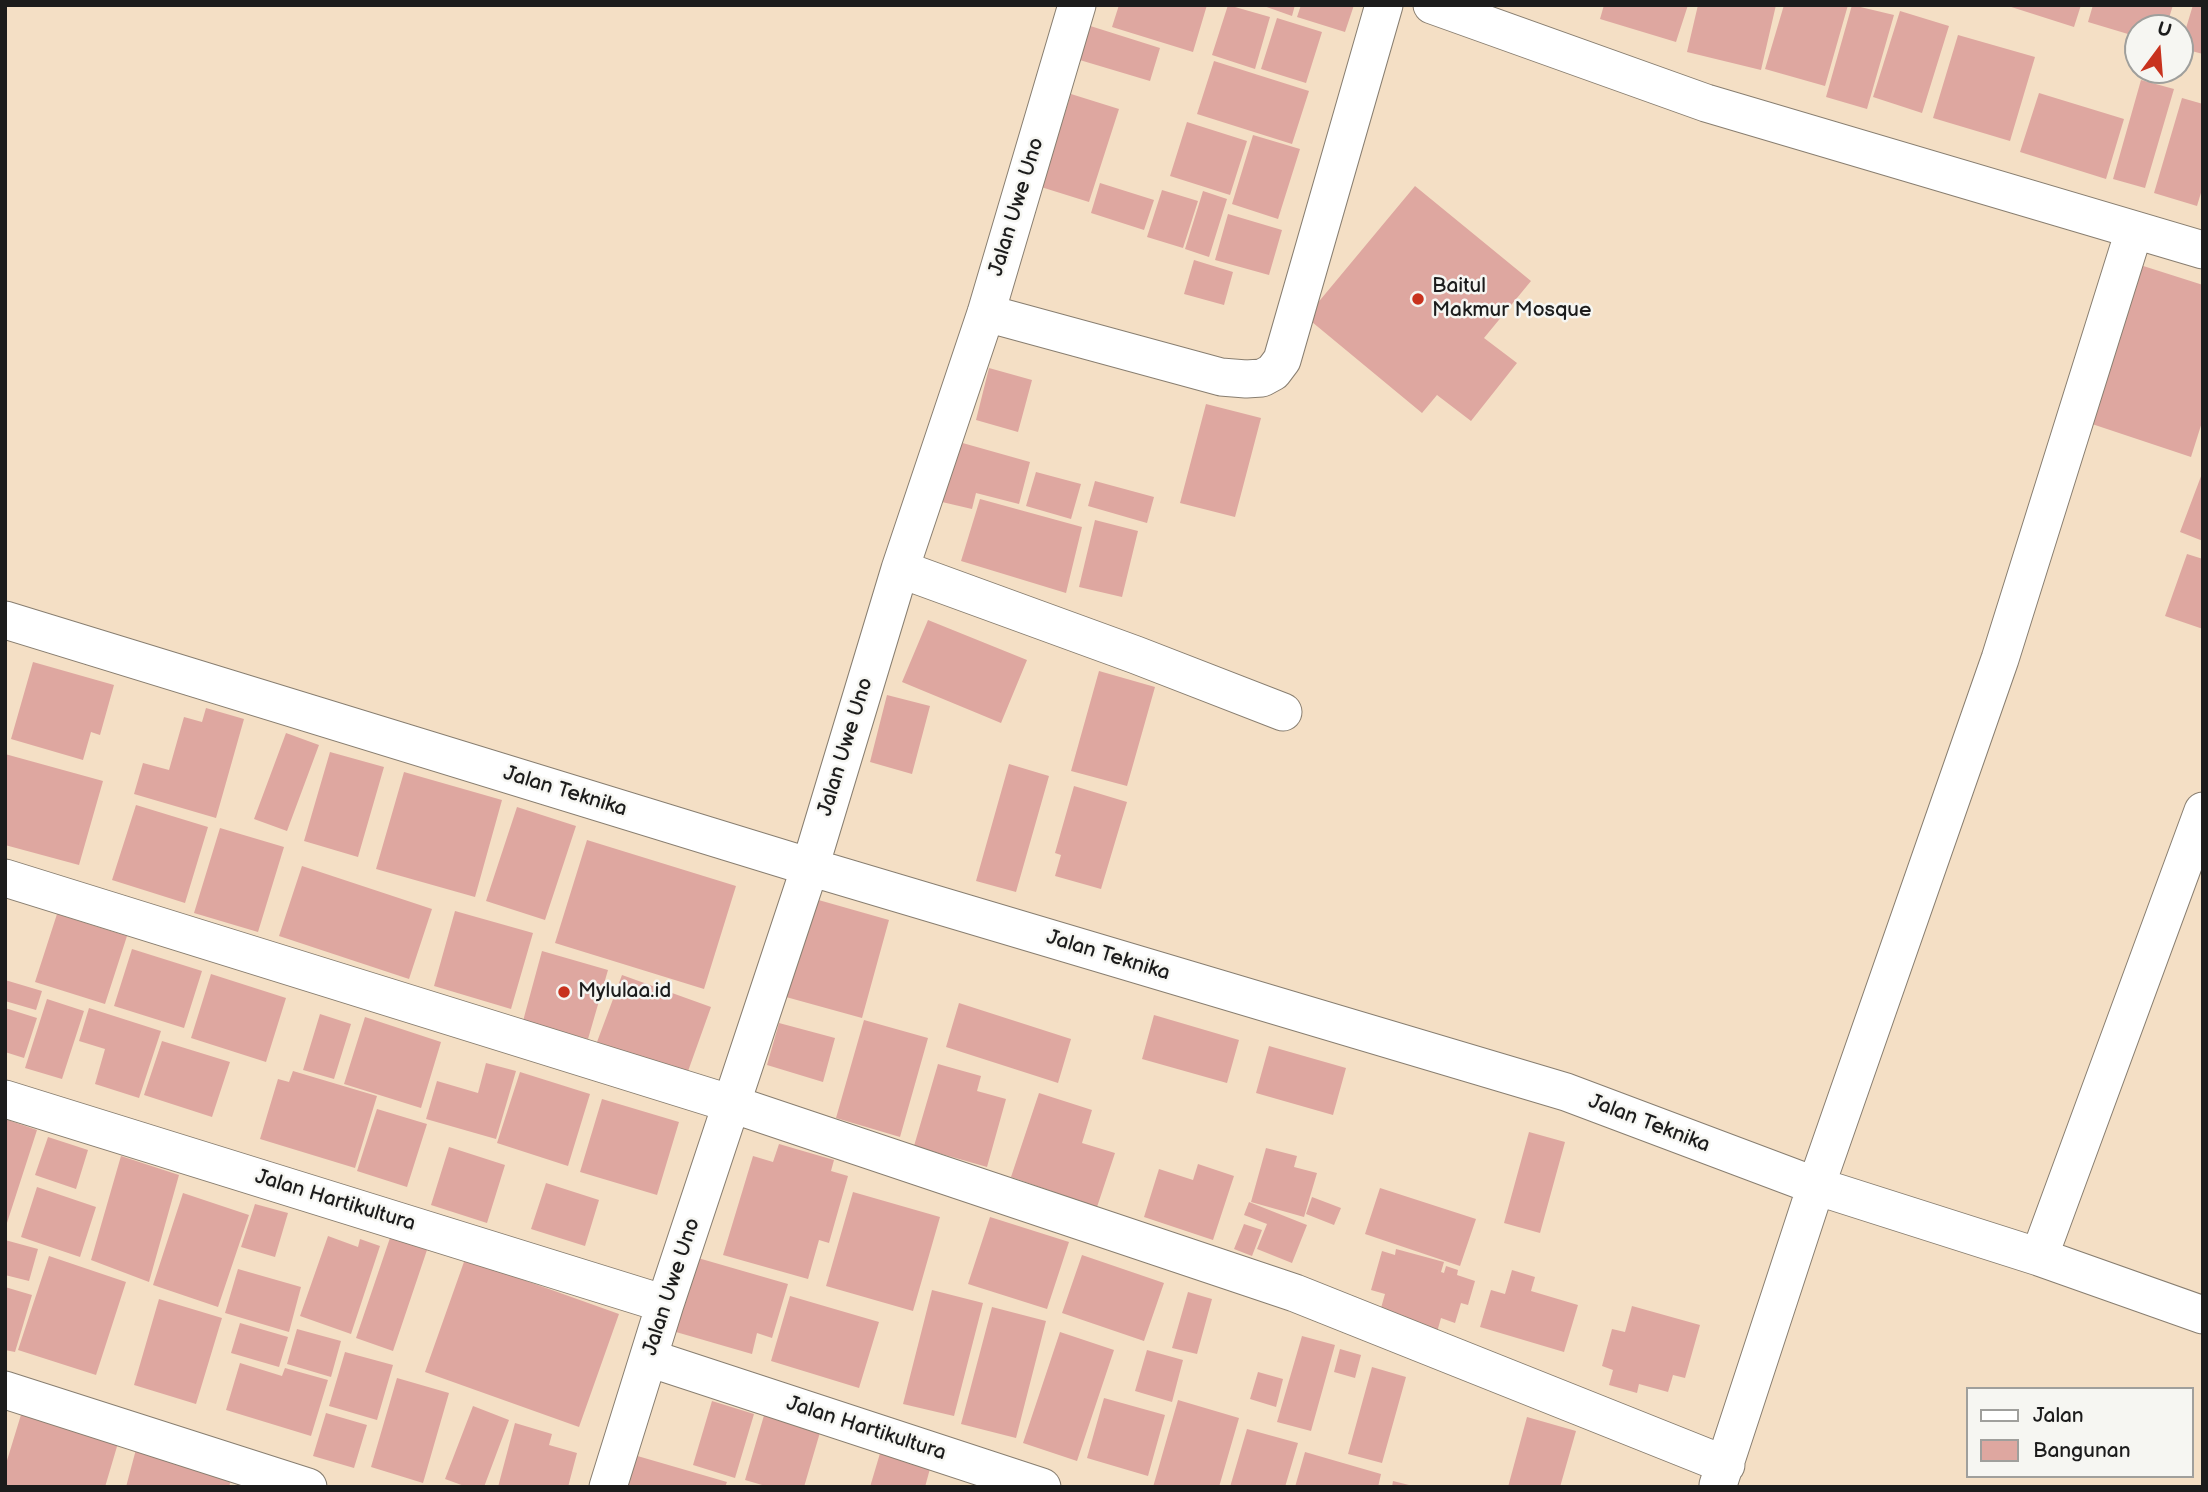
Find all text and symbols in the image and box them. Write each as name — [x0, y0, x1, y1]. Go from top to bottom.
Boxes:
north arrow — [2124, 14, 2194, 84]
text: U — [2155, 17, 2174, 43]
street label: Jalan Uwe Uno — [984, 135, 1050, 279]
place label: Baitul Makmur Mosque — [1432, 274, 1591, 324]
marker: Baitul Makmur Mosque — [1410, 291, 1426, 307]
street label: Jalan Uwe Uno — [813, 675, 879, 819]
street label: Jalan Teknika — [500, 761, 630, 823]
street label: Jalan Teknika — [1043, 925, 1173, 987]
place label: Mylulaa.id — [578, 979, 671, 1005]
marker: Mylulaa.id — [556, 984, 572, 1000]
street label: Jalan Teknika — [1585, 1089, 1713, 1159]
street label: Jalan Hartikultura — [252, 1165, 418, 1237]
street label: Jalan Uwe Uno — [638, 1215, 706, 1359]
legend — [1966, 1387, 2194, 1478]
street label: Jalan Hartikultura — [783, 1391, 949, 1467]
text: Jalan — [2033, 1403, 2084, 1428]
text: Bangunan — [2033, 1438, 2131, 1463]

